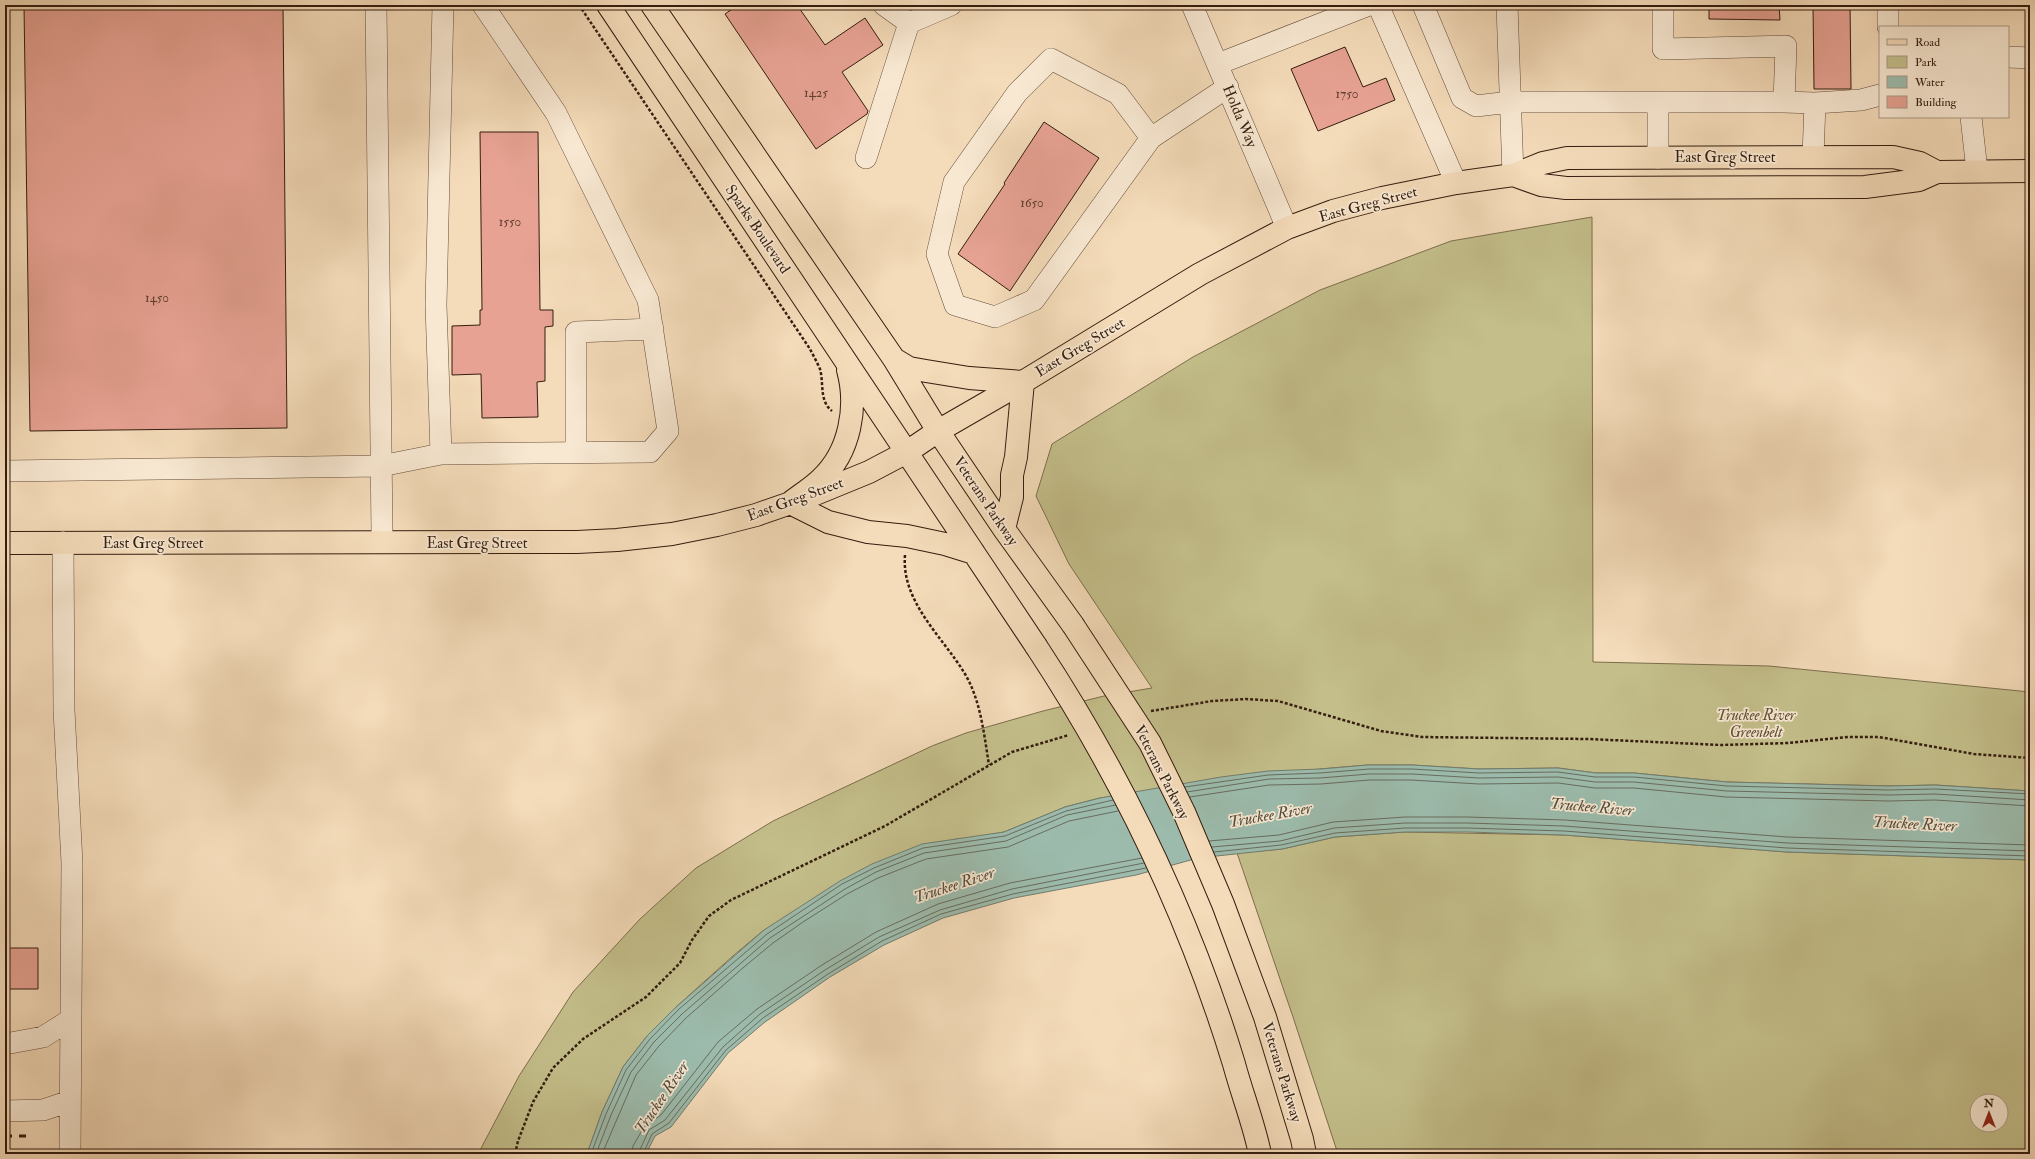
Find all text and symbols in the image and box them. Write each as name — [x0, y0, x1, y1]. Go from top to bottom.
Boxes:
legend — [1879, 26, 2009, 118]
text: Road — [1915, 35, 1940, 50]
text: Park — [1915, 55, 1937, 70]
text: Water — [1914, 75, 1945, 90]
street label: Holda Way — [1218, 82, 1261, 151]
house number: 1425 — [804, 85, 828, 101]
house number: 1750 — [1336, 86, 1358, 102]
text: Building — [1915, 95, 1958, 110]
street label: East Greg Street — [1674, 148, 1776, 167]
street label: Sparks Boulevard — [720, 181, 795, 278]
street label: East Greg Street — [1317, 182, 1420, 227]
house number: 1650 — [1020, 195, 1044, 211]
house number: 1550 — [499, 214, 521, 230]
house number: 1450 — [145, 290, 169, 306]
street label: East Greg Street — [1032, 313, 1129, 382]
street label: Veterans Parkway — [949, 453, 1023, 550]
street label: East Greg Street — [744, 473, 846, 526]
street label: East Greg Street — [102, 534, 204, 553]
street label: East Greg Street — [426, 534, 528, 553]
park label: Truckee River Greenbelt — [1717, 706, 1797, 742]
street label: Veterans Parkway — [1130, 722, 1194, 823]
water label: Truckee River — [1549, 793, 1636, 821]
water label: Truckee River — [1227, 798, 1314, 832]
water label: Truckee River — [1873, 812, 1958, 836]
water label: Truckee River — [911, 862, 998, 907]
street label: Veterans Parkway — [1257, 1020, 1306, 1125]
water label: Truckee River — [630, 1056, 694, 1138]
north arrow — [1969, 1093, 2009, 1133]
text: N — [1983, 1097, 1995, 1110]

